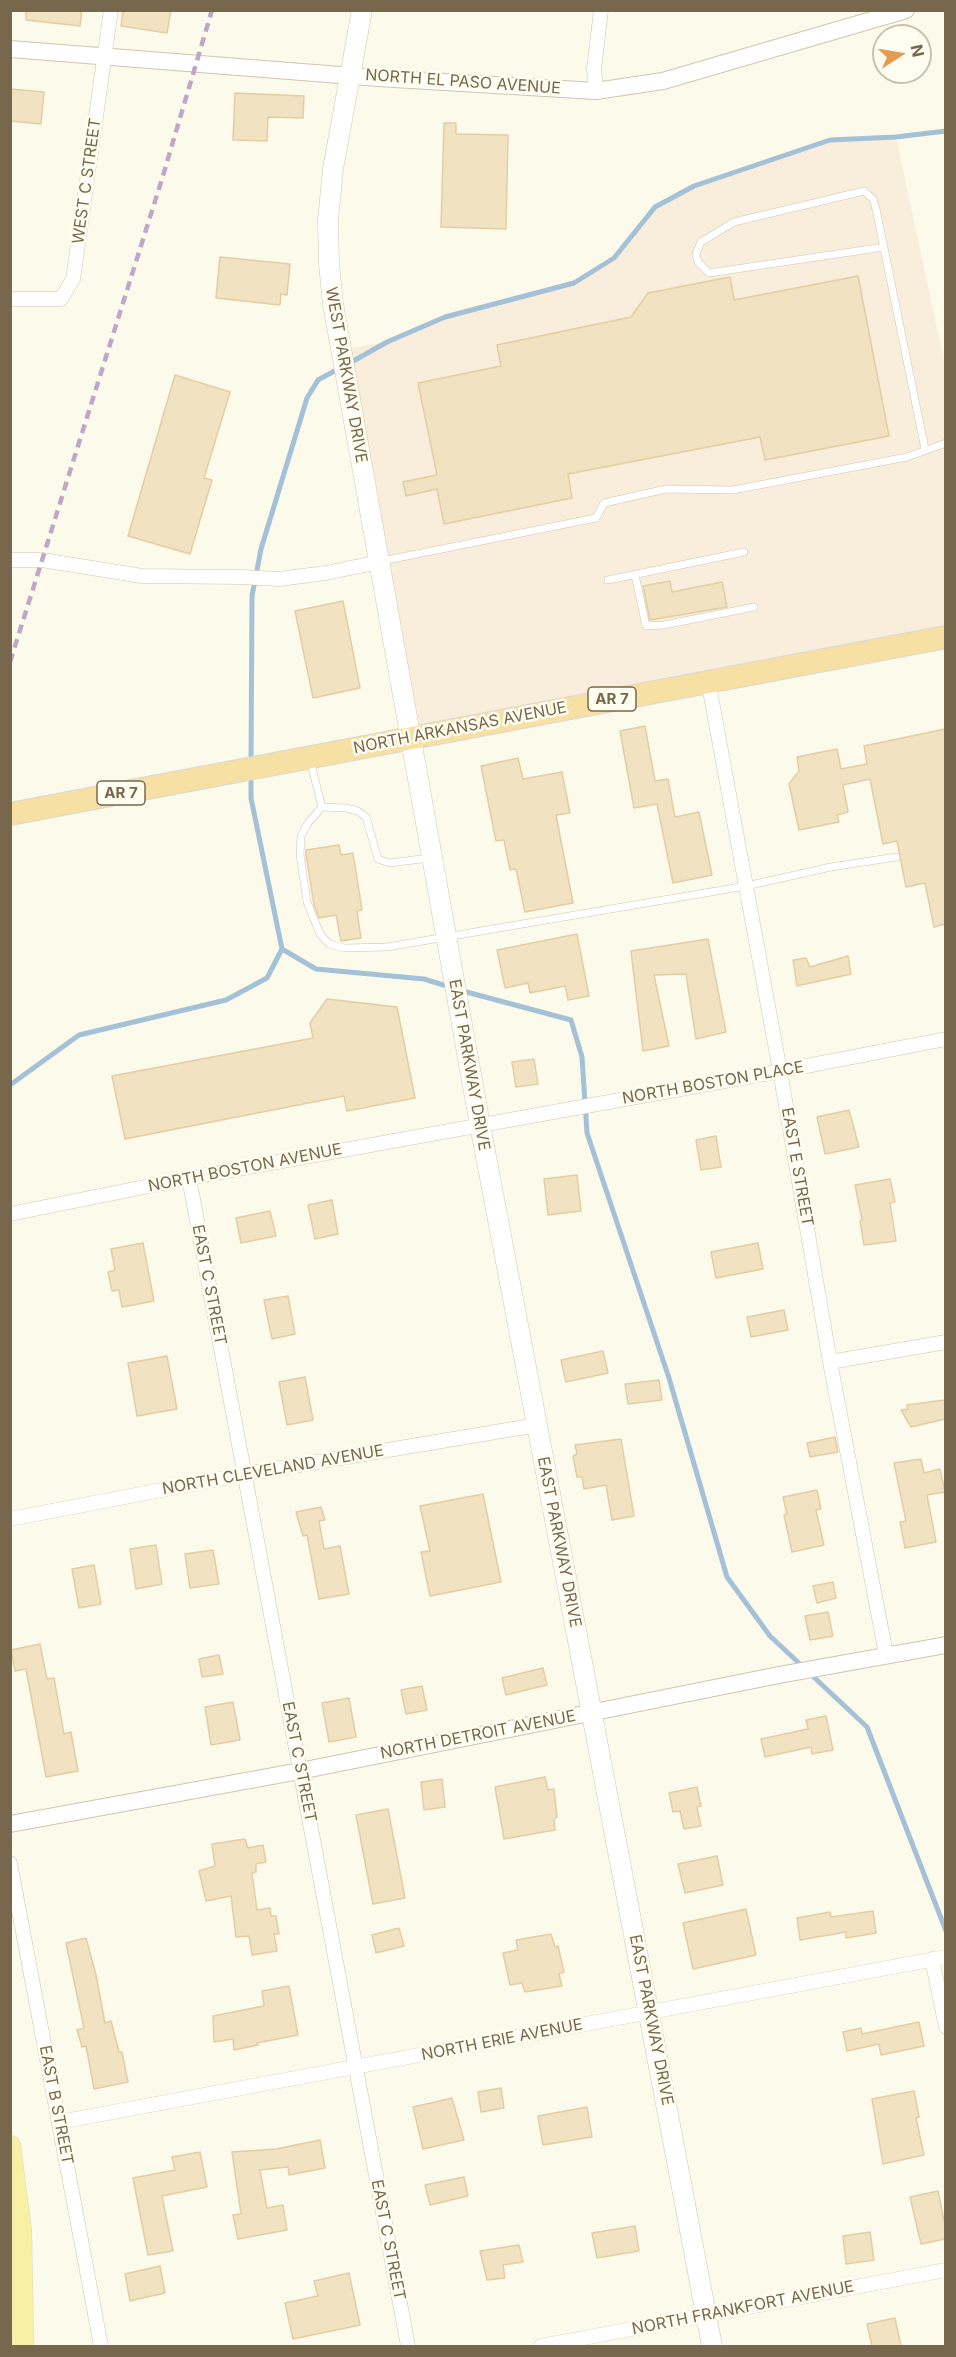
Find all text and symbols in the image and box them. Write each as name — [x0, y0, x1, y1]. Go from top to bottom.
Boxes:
north arrow — [872, 24, 932, 84]
text: N — [907, 43, 929, 59]
street label: NORTH EL PASO AVENUE — [365, 66, 561, 98]
street label: WEST C STREET — [69, 117, 105, 245]
street label: WEST PARKWAY DRIVE — [321, 285, 371, 465]
road number: AR 7 — [588, 687, 636, 711]
street label: NORTH ARKANSAS AVENUE — [352, 698, 568, 758]
road number: AR 7 — [97, 781, 145, 805]
street label: EAST PARKWAY DRIVE — [444, 978, 494, 1152]
street label: NORTH BOSTON PLACE — [621, 1058, 805, 1108]
street label: EAST E STREET — [777, 1106, 817, 1228]
street label: NORTH BOSTON AVENUE — [146, 1140, 344, 1196]
street label: EAST C STREET — [188, 1223, 230, 1347]
street label: NORTH CLEVELAND AVENUE — [161, 1441, 385, 1499]
street label: EAST PARKWAY DRIVE — [533, 1455, 585, 1629]
street label: EAST C STREET — [278, 1700, 320, 1824]
street label: NORTH DETROIT AVENUE — [379, 1707, 577, 1763]
street label: EAST PARKWAY DRIVE — [625, 1933, 677, 2107]
street label: NORTH ERIE AVENUE — [420, 2015, 584, 2065]
street label: EAST B STREET — [35, 2044, 77, 2166]
street label: EAST C STREET — [367, 2178, 409, 2302]
street label: NORTH FRANKFORT AVENUE — [630, 2277, 856, 2339]

